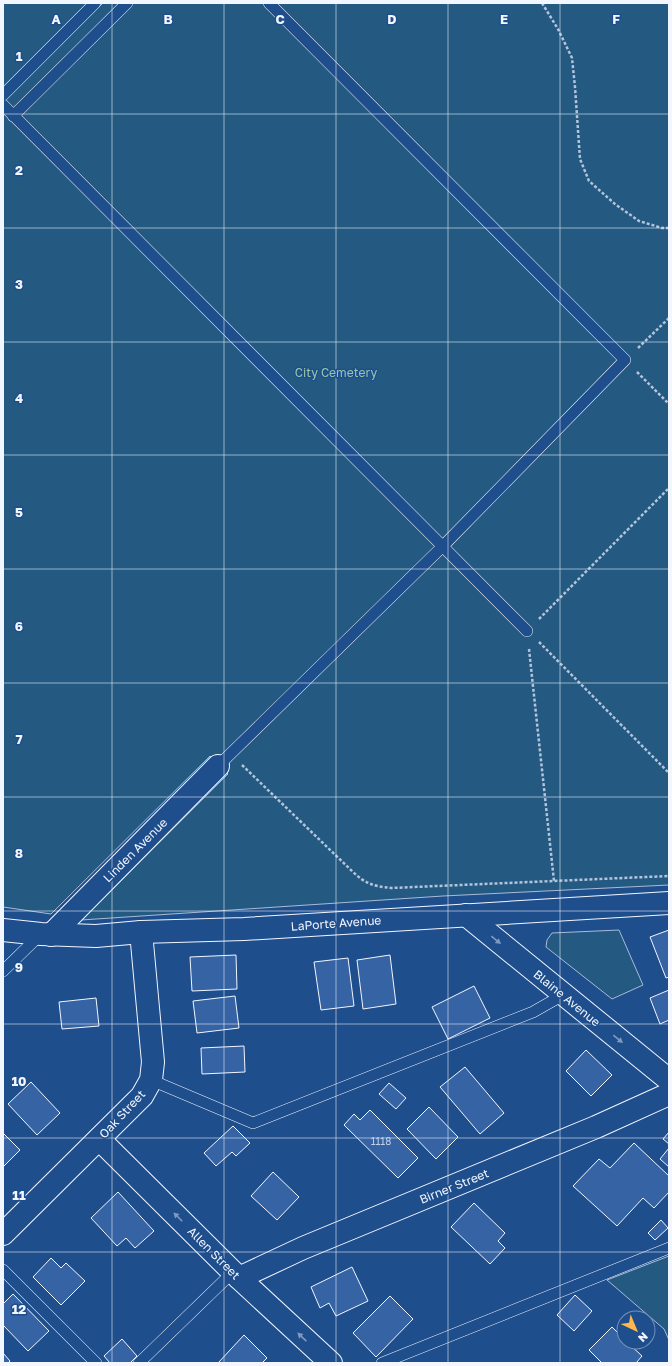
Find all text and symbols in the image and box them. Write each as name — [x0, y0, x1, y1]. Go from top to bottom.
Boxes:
text: A — [51, 11, 61, 27]
text: B — [163, 11, 173, 27]
text: C — [275, 11, 285, 27]
text: D — [387, 11, 397, 27]
text: E — [500, 11, 508, 27]
text: F — [612, 11, 620, 27]
text: 1 — [16, 48, 23, 64]
text: 2 — [15, 162, 23, 178]
text: 3 — [15, 276, 23, 292]
park label: City Cemetery — [295, 365, 377, 380]
text: 4 — [15, 390, 23, 406]
text: 5 — [15, 504, 23, 520]
text: 6 — [15, 618, 23, 634]
text: 7 — [15, 731, 23, 747]
street label: Linden Avenue — [100, 815, 170, 885]
text: 8 — [15, 845, 23, 861]
street label: LaPorte Avenue — [290, 912, 382, 934]
one-way arrow — [490, 935, 501, 944]
text: 9 — [15, 959, 23, 975]
street label: Blaine Avenue — [531, 967, 603, 1030]
one-way arrow — [613, 1035, 624, 1044]
text: 10 — [11, 1073, 27, 1089]
street label: Oak Street — [96, 1086, 148, 1141]
house number: 1118 — [371, 1135, 391, 1147]
street label: Birner Street — [417, 1165, 491, 1207]
text: 11 — [12, 1187, 26, 1203]
one-way arrow — [173, 1212, 183, 1222]
street label: Allen Street — [185, 1224, 244, 1283]
text: 12 — [12, 1301, 26, 1317]
north arrow — [616, 1310, 656, 1350]
text: N — [636, 1330, 651, 1345]
one-way arrow — [297, 1332, 307, 1341]

